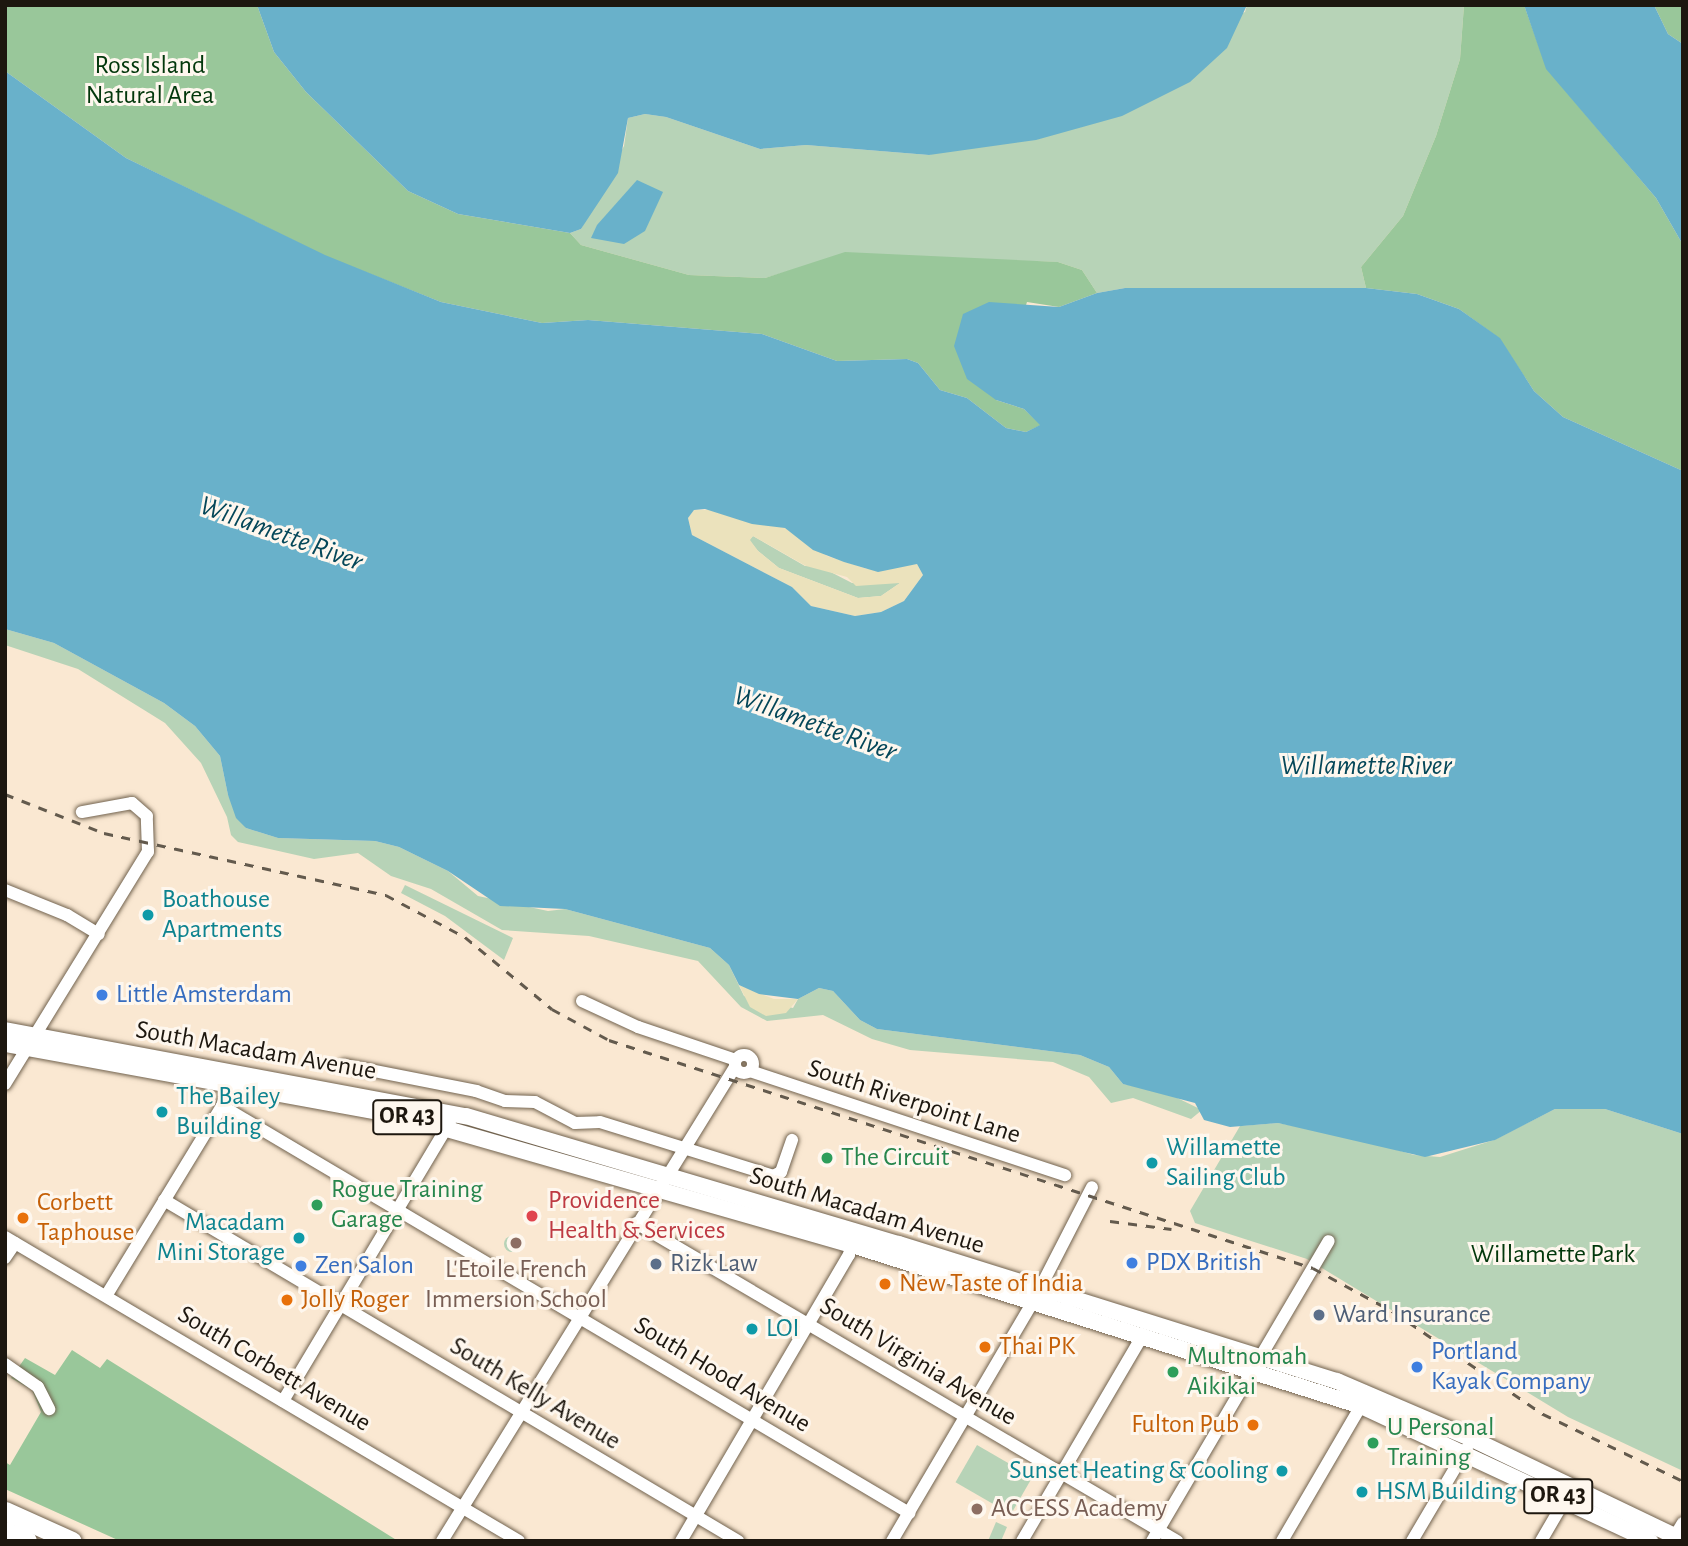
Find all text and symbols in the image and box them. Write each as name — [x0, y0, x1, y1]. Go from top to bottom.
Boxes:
park label: Ross Island Natural Area — [86, 50, 214, 112]
water label: Willamette River — [195, 489, 367, 579]
water label: Willamette River — [729, 679, 901, 769]
water label: Willamette River — [1280, 749, 1452, 783]
place label: Boathouse Apartments — [162, 884, 282, 946]
marker: Boathouse Apartments — [140, 907, 156, 923]
place label: Little Amsterdam — [116, 979, 292, 1011]
marker: Little Amsterdam — [94, 987, 110, 1003]
street label: South Macadam Avenue — [133, 1014, 379, 1088]
street label: South Riverpoint Lane — [804, 1053, 1024, 1151]
place label: The Bailey Building — [176, 1081, 280, 1142]
road number: OR 43 — [372, 1097, 442, 1138]
marker: The Bailey Building — [154, 1104, 170, 1120]
place label: Willamette Sailing Club — [1166, 1132, 1286, 1194]
place label: The Circuit — [841, 1142, 949, 1174]
marker: The Circuit — [819, 1150, 835, 1166]
marker: Willamette Sailing Club — [1144, 1155, 1160, 1171]
street label: South Macadam Avenue — [746, 1160, 988, 1262]
place label: Rogue Training Garage — [331, 1174, 483, 1236]
place label: Providence Health & Services — [548, 1185, 725, 1246]
place label: Corbett Taphouse — [37, 1187, 134, 1248]
marker: Rogue Training Garage — [309, 1197, 325, 1213]
marker: Providence Health & Services — [522, 1206, 542, 1226]
place label: Macadam Mini Storage — [157, 1207, 285, 1268]
marker: Corbett Taphouse — [15, 1210, 31, 1226]
marker: Macadam Mini Storage — [291, 1230, 307, 1246]
marker: L'Etoile French Immersion School — [508, 1235, 524, 1251]
park label: Willamette Park — [1471, 1239, 1635, 1271]
place label: PDX British — [1146, 1247, 1262, 1279]
place label: Rizk Law — [670, 1248, 758, 1280]
place label: Zen Salon — [315, 1250, 414, 1282]
place label: L'Etoile French Immersion School — [425, 1254, 607, 1316]
marker: PDX British — [1124, 1255, 1140, 1271]
marker: Rizk Law — [648, 1256, 664, 1272]
marker: Zen Salon — [293, 1258, 309, 1274]
place label: New Taste of India — [899, 1268, 1083, 1300]
marker: New Taste of India — [877, 1276, 893, 1292]
place label: Jolly Roger — [301, 1284, 409, 1316]
street label: South Virginia Avenue — [814, 1291, 1022, 1433]
marker: Jolly Roger — [279, 1292, 295, 1308]
street label: South Corbett Avenue — [172, 1299, 376, 1439]
place label: Ward Insurance — [1333, 1299, 1491, 1331]
marker: Ward Insurance — [1311, 1307, 1327, 1323]
street label: South Hood Avenue — [628, 1310, 816, 1440]
place label: LOI — [766, 1313, 799, 1345]
marker: LOI — [744, 1321, 760, 1337]
street label: South Kelly Avenue — [444, 1331, 626, 1457]
place label: Thai PK — [999, 1331, 1075, 1363]
place label: Portland Kayak Company — [1431, 1336, 1591, 1398]
marker: Thai PK — [977, 1339, 993, 1355]
place label: Multnomah Aikikai — [1187, 1341, 1307, 1402]
marker: Portland Kayak Company — [1409, 1359, 1425, 1375]
marker: Multnomah Aikikai — [1165, 1364, 1181, 1380]
place label: Fulton Pub — [1131, 1409, 1239, 1441]
place label: U Personal Training — [1387, 1412, 1494, 1474]
marker: Fulton Pub — [1245, 1417, 1261, 1433]
marker: U Personal Training — [1365, 1435, 1381, 1451]
place label: Sunset Heating & Cooling — [1009, 1455, 1268, 1487]
marker: Sunset Heating & Cooling — [1274, 1463, 1290, 1479]
place label: HSM Building — [1376, 1476, 1517, 1508]
road number: OR 43 — [1523, 1476, 1593, 1516]
marker: HSM Building — [1354, 1484, 1370, 1500]
place label: ACCESS Academy — [991, 1493, 1167, 1525]
marker: ACCESS Academy — [969, 1501, 985, 1517]

